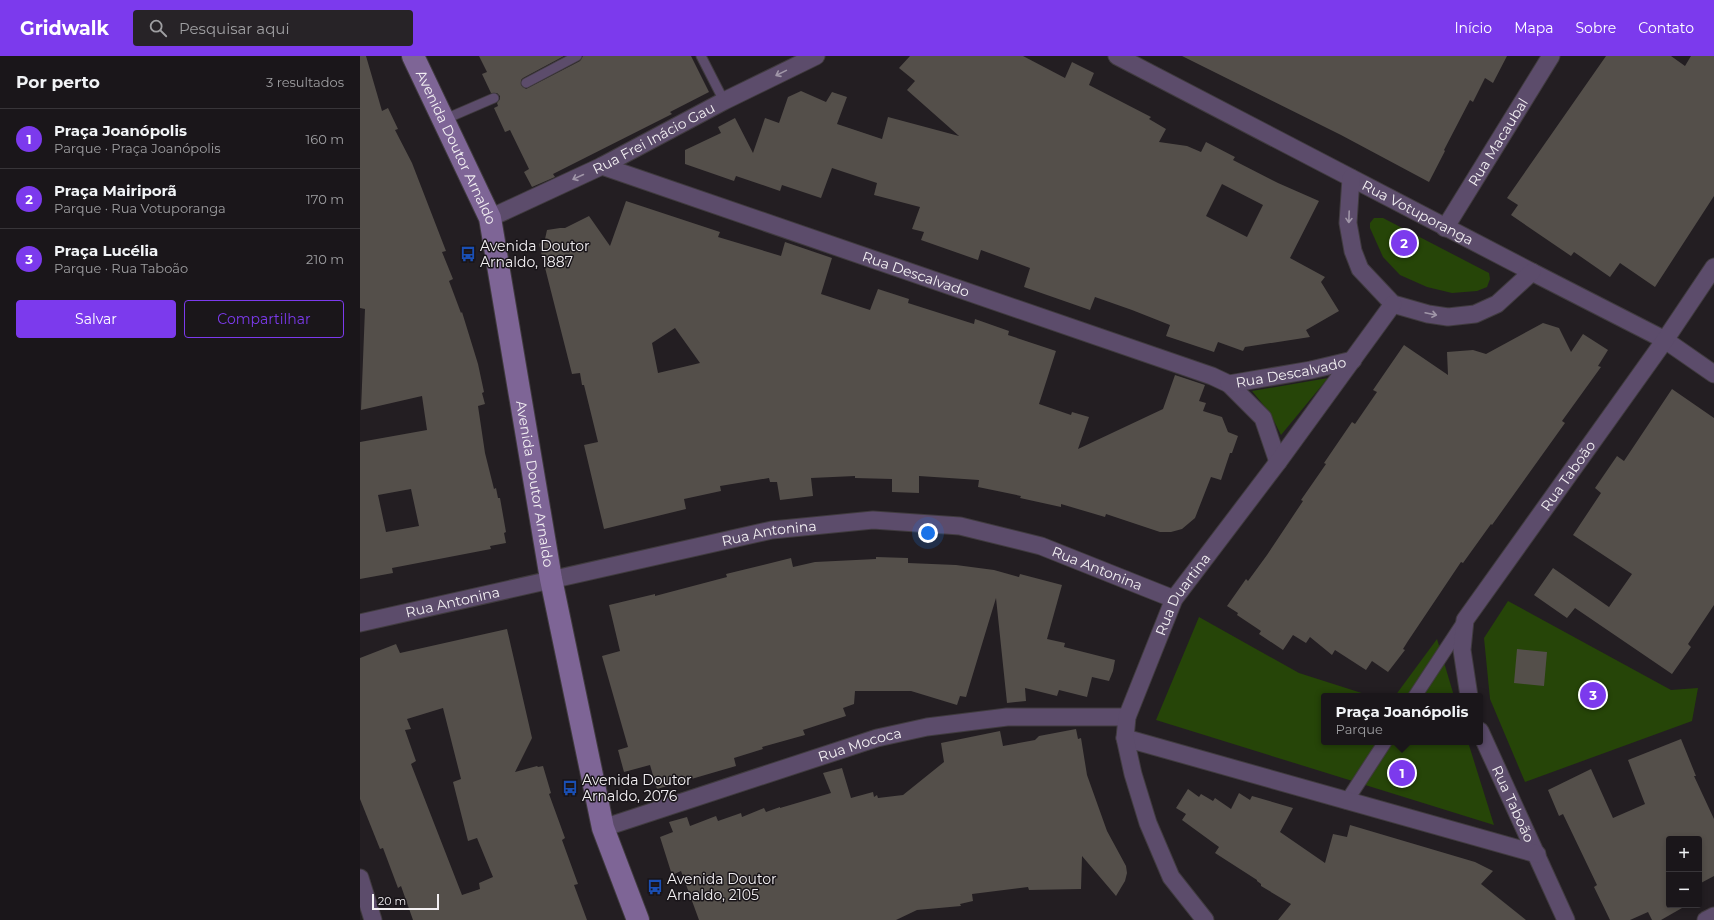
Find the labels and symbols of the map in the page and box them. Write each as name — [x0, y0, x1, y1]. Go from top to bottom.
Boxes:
street label: Avenida Doutor Arnaldo — [412, 67, 500, 226]
one-way arrow — [775, 70, 787, 77]
street label: Rua Macaubal — [1464, 95, 1532, 189]
street label: Rua Frei Inácio Gau — [590, 99, 718, 178]
one-way arrow — [572, 174, 584, 181]
street label: Rua Votuporanga — [1359, 176, 1477, 249]
one-way arrow — [1345, 210, 1352, 223]
pin: 2 — [1391, 228, 1417, 258]
place label: Avenida Doutor Arnaldo, 1887 — [480, 237, 590, 271]
bus stop icon: Avenida Doutor Arnaldo, 1887 — [459, 245, 477, 263]
street label: Rua Descalvado — [860, 247, 972, 301]
one-way arrow — [1424, 311, 1437, 319]
street label: Rua Descalvado — [1234, 353, 1348, 392]
street label: Avenida Doutor Arnaldo — [512, 399, 558, 569]
street label: Rua Taboão — [1537, 437, 1600, 515]
street label: Rua Antonina — [720, 517, 817, 550]
your location — [918, 523, 938, 543]
street label: Rua Antonina — [1049, 542, 1145, 595]
street label: Rua Duartina — [1151, 550, 1215, 638]
street label: Rua Antonina — [404, 583, 502, 621]
pin: 3 — [1580, 680, 1606, 710]
street label: Rua Mococa — [816, 724, 903, 766]
pin: 1 — [1389, 758, 1415, 788]
street label: Rua Taboão — [1488, 762, 1539, 845]
place label: Avenida Doutor Arnaldo, 2076 — [582, 771, 692, 805]
bus stop icon: Avenida Doutor Arnaldo, 2076 — [561, 779, 579, 797]
place label: Avenida Doutor Arnaldo, 2105 — [667, 870, 777, 904]
bus stop icon: Avenida Doutor Arnaldo, 2105 — [646, 878, 664, 896]
scale bar — [372, 892, 439, 911]

